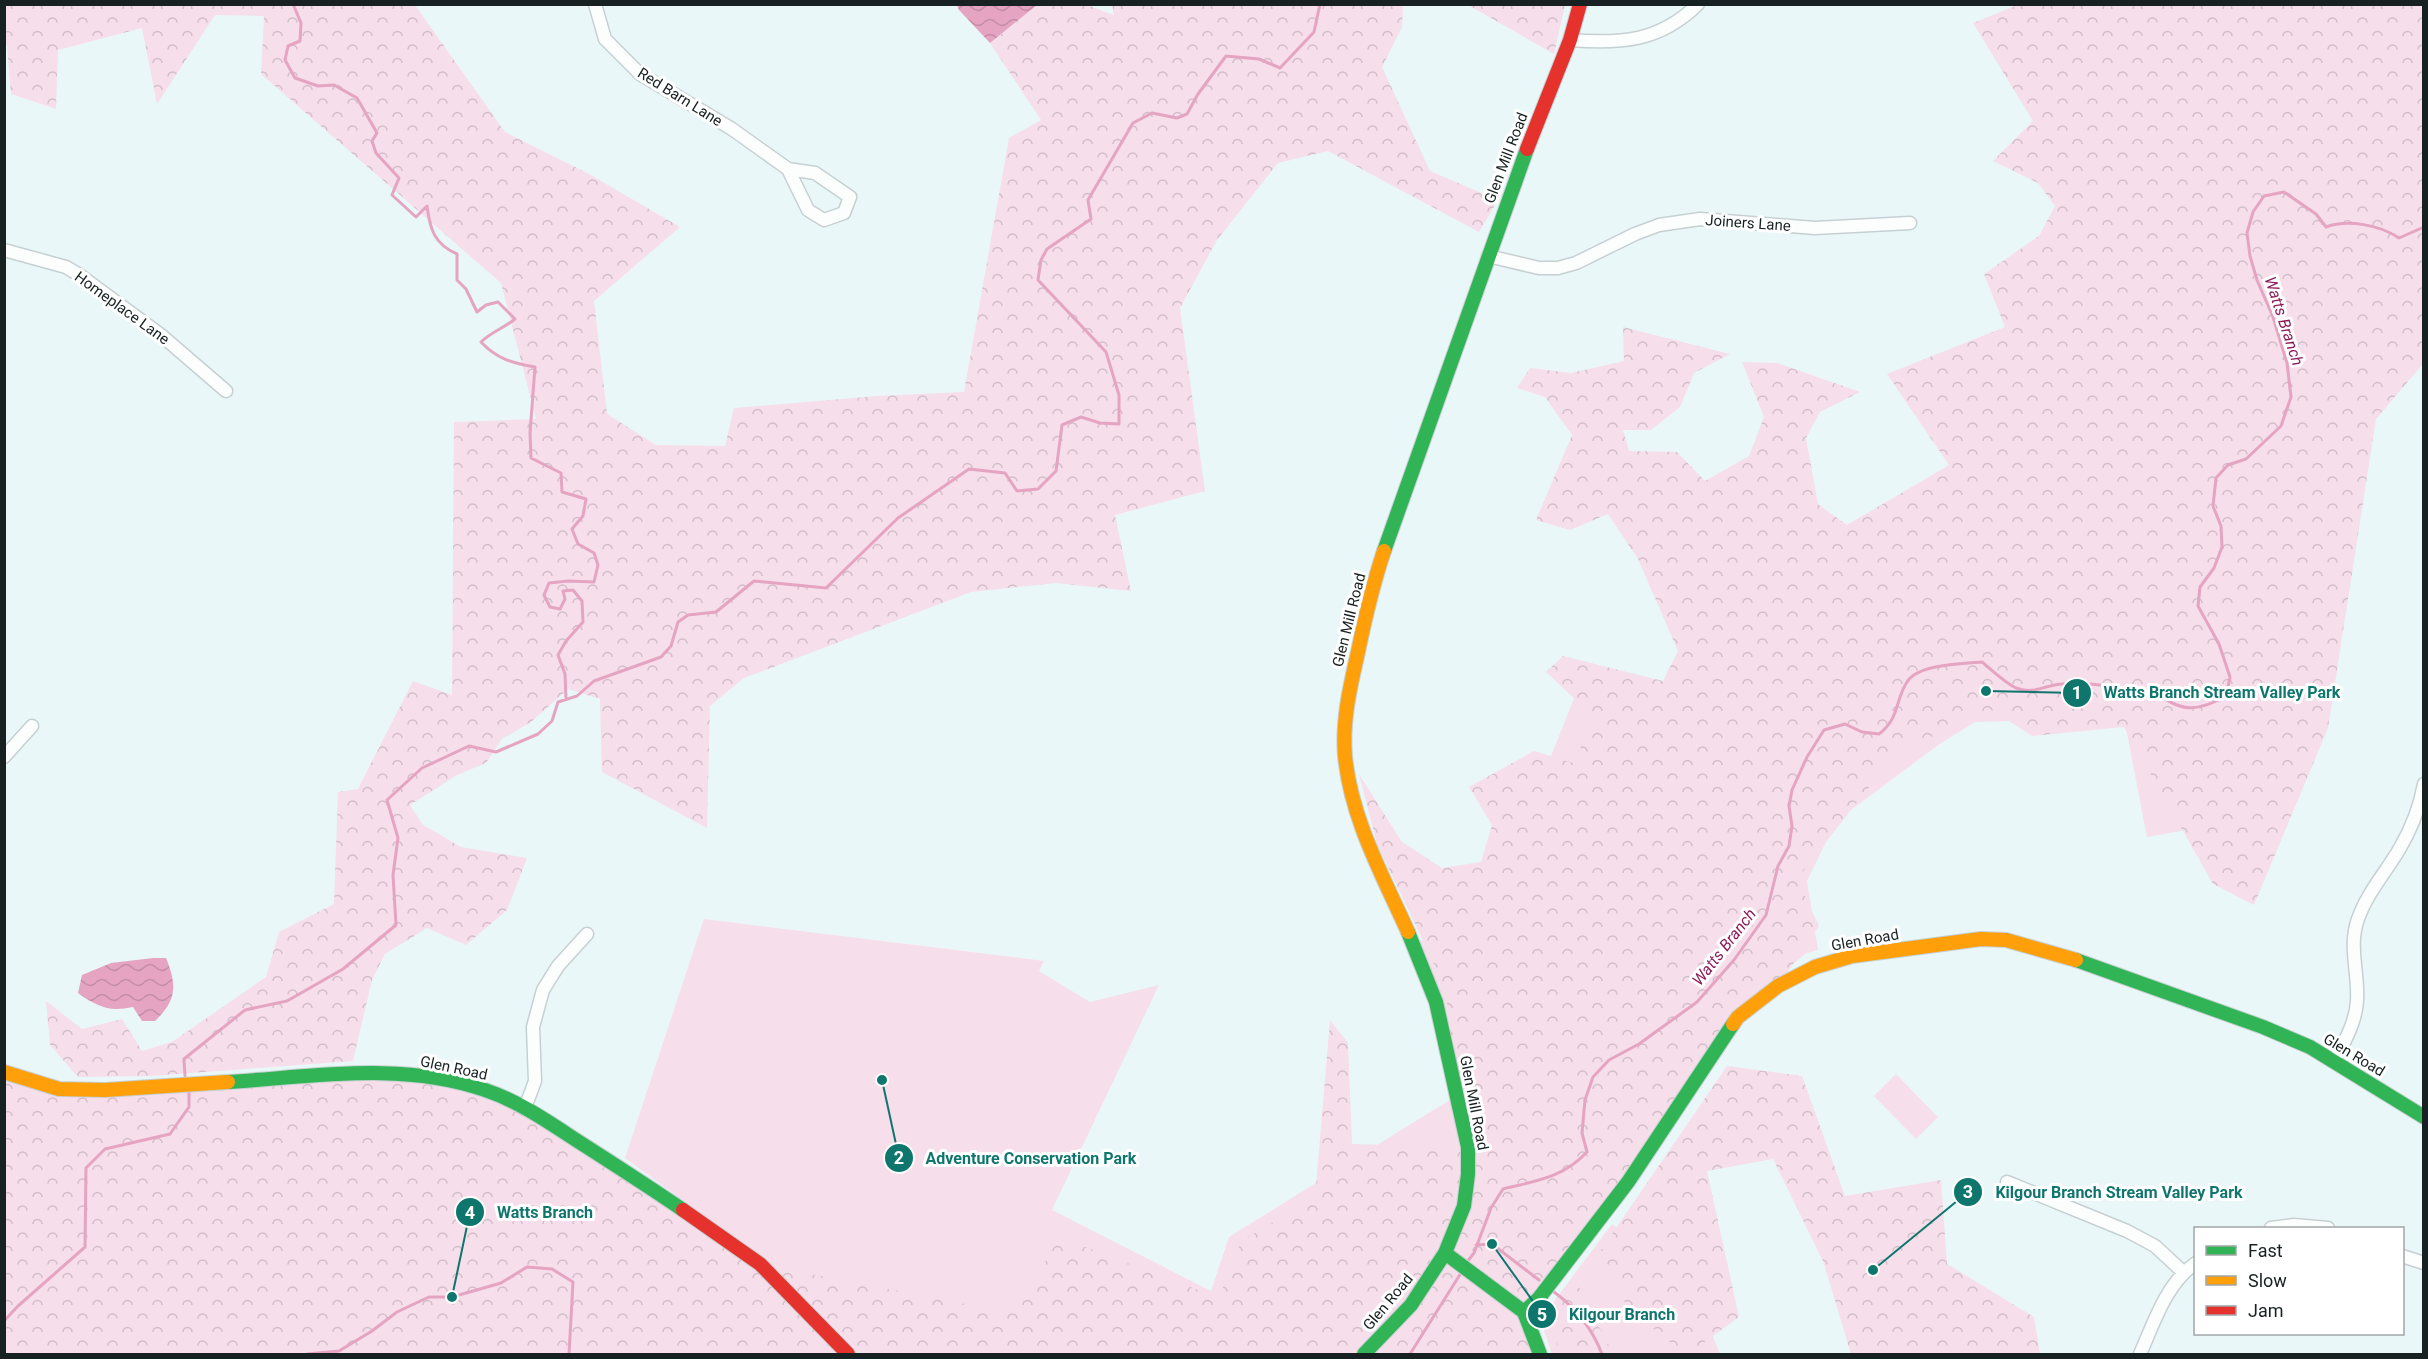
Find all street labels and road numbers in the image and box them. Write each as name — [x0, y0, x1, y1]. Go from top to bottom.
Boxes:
street label: Red Barn Lane — [634, 64, 726, 130]
street label: Glen Mill Road — [1480, 110, 1532, 206]
street label: Joiners Lane — [1705, 211, 1791, 235]
street label: Homeplace Lane — [71, 268, 173, 348]
street label: Glen Mill Road — [1329, 571, 1369, 669]
street label: Glen Road — [1830, 925, 1900, 955]
street label: Glen Road — [2320, 1030, 2388, 1080]
street label: Glen Road — [419, 1052, 489, 1084]
street label: Glen Mill Road — [1456, 1054, 1492, 1152]
street label: Glen Road — [1359, 1270, 1417, 1334]

